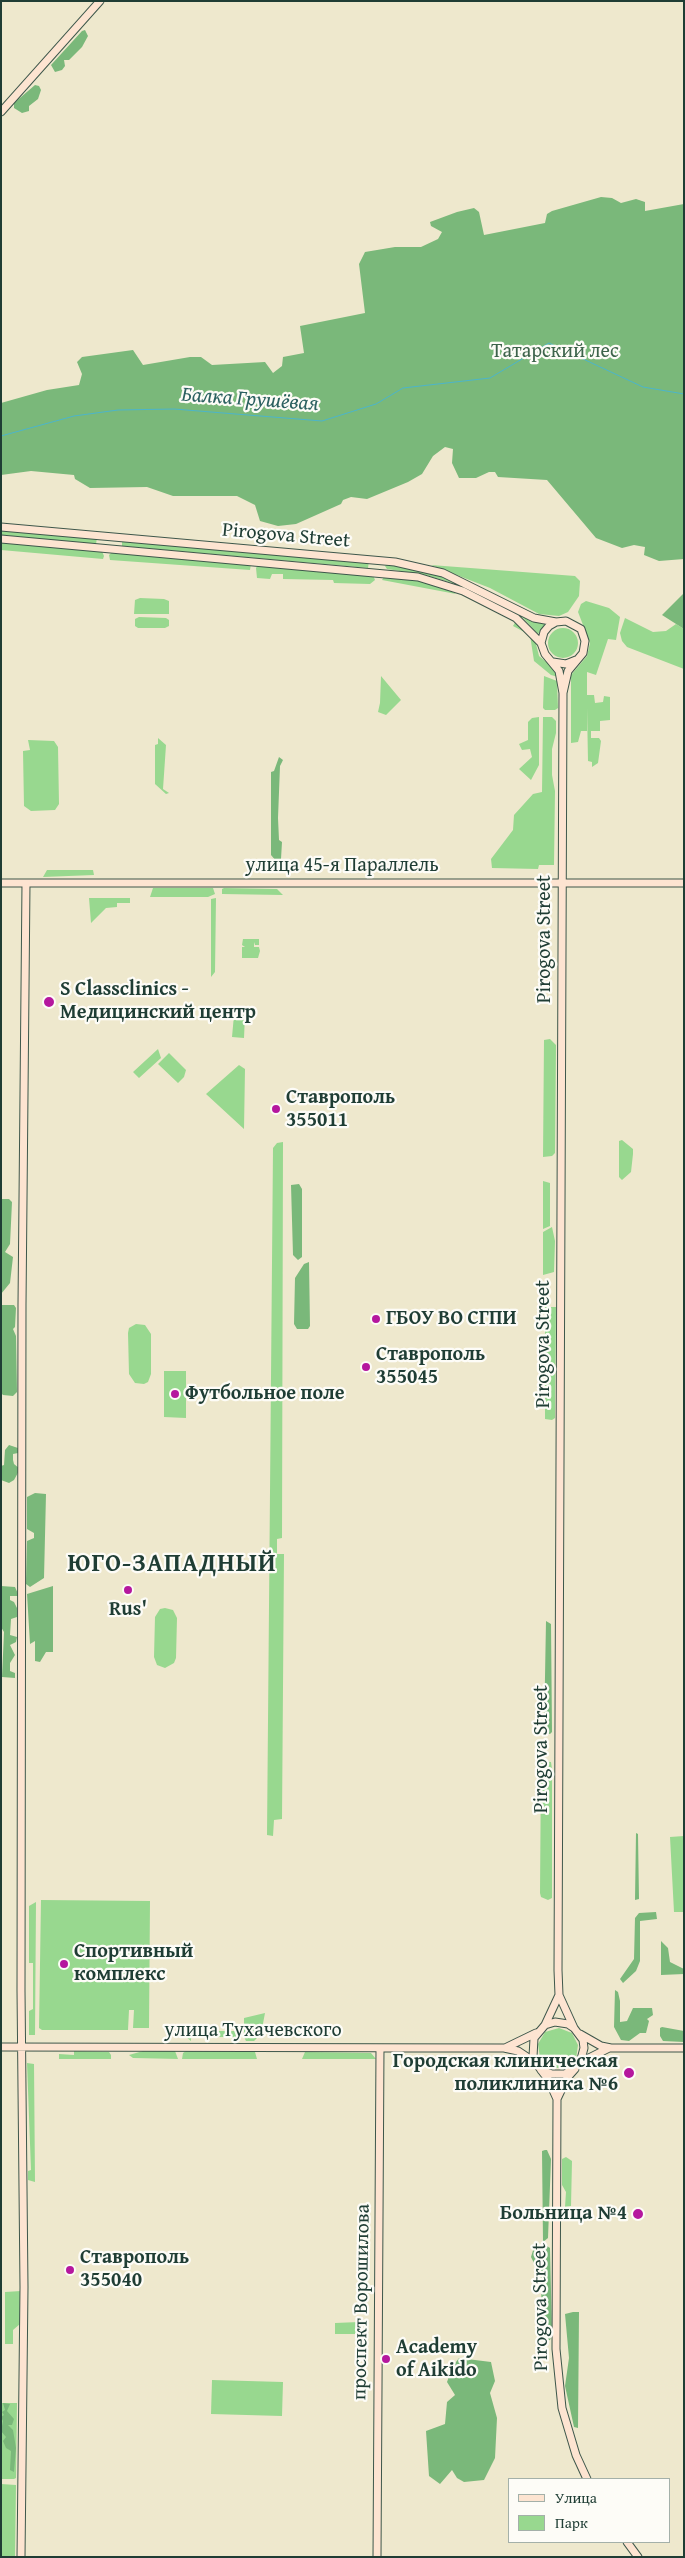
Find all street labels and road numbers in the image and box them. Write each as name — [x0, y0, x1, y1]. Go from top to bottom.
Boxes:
street label: Pirogova Street — [221, 518, 351, 554]
street label: улица 45-я Параллель — [245, 854, 439, 878]
street label: Pirogova Street — [533, 875, 557, 1003]
street label: Pirogova Street — [532, 1280, 556, 1408]
street label: Pirogova Street — [530, 1685, 554, 1813]
street label: улица Тухачевского — [164, 2019, 342, 2043]
street label: проспект Ворошилова — [348, 2204, 376, 2400]
street label: Pirogova Street — [528, 2243, 554, 2371]

